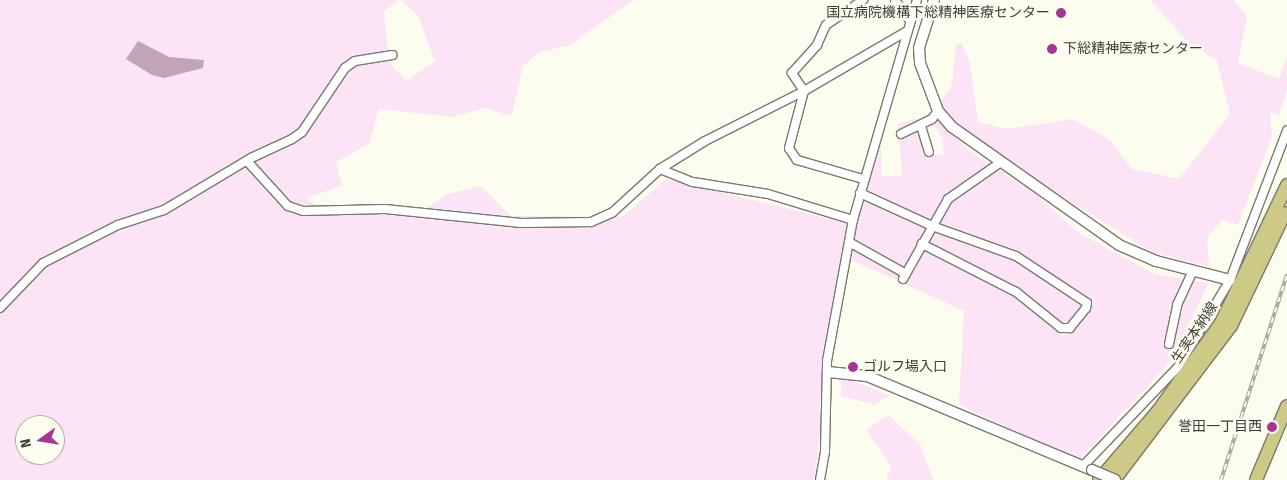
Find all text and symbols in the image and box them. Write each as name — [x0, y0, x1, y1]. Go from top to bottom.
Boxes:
place label: 国立病院機構下総精神医療センター — [826, 5, 1050, 21]
marker: 国立病院機構下総精神医療センター — [1054, 6, 1068, 20]
place label: 下総精神医療センター — [1063, 41, 1203, 57]
marker: 下総精神医療センター — [1045, 42, 1059, 56]
street label: 生実本納線 — [1168, 299, 1222, 367]
place label: ゴルフ場入口 — [863, 359, 947, 375]
marker: ゴルフ場入口 — [847, 361, 859, 373]
north arrow — [15, 415, 65, 465]
place label: 誉田一丁目西 — [1178, 419, 1262, 435]
marker: 誉田一丁目西 — [1266, 421, 1278, 433]
text: N — [17, 437, 35, 449]

